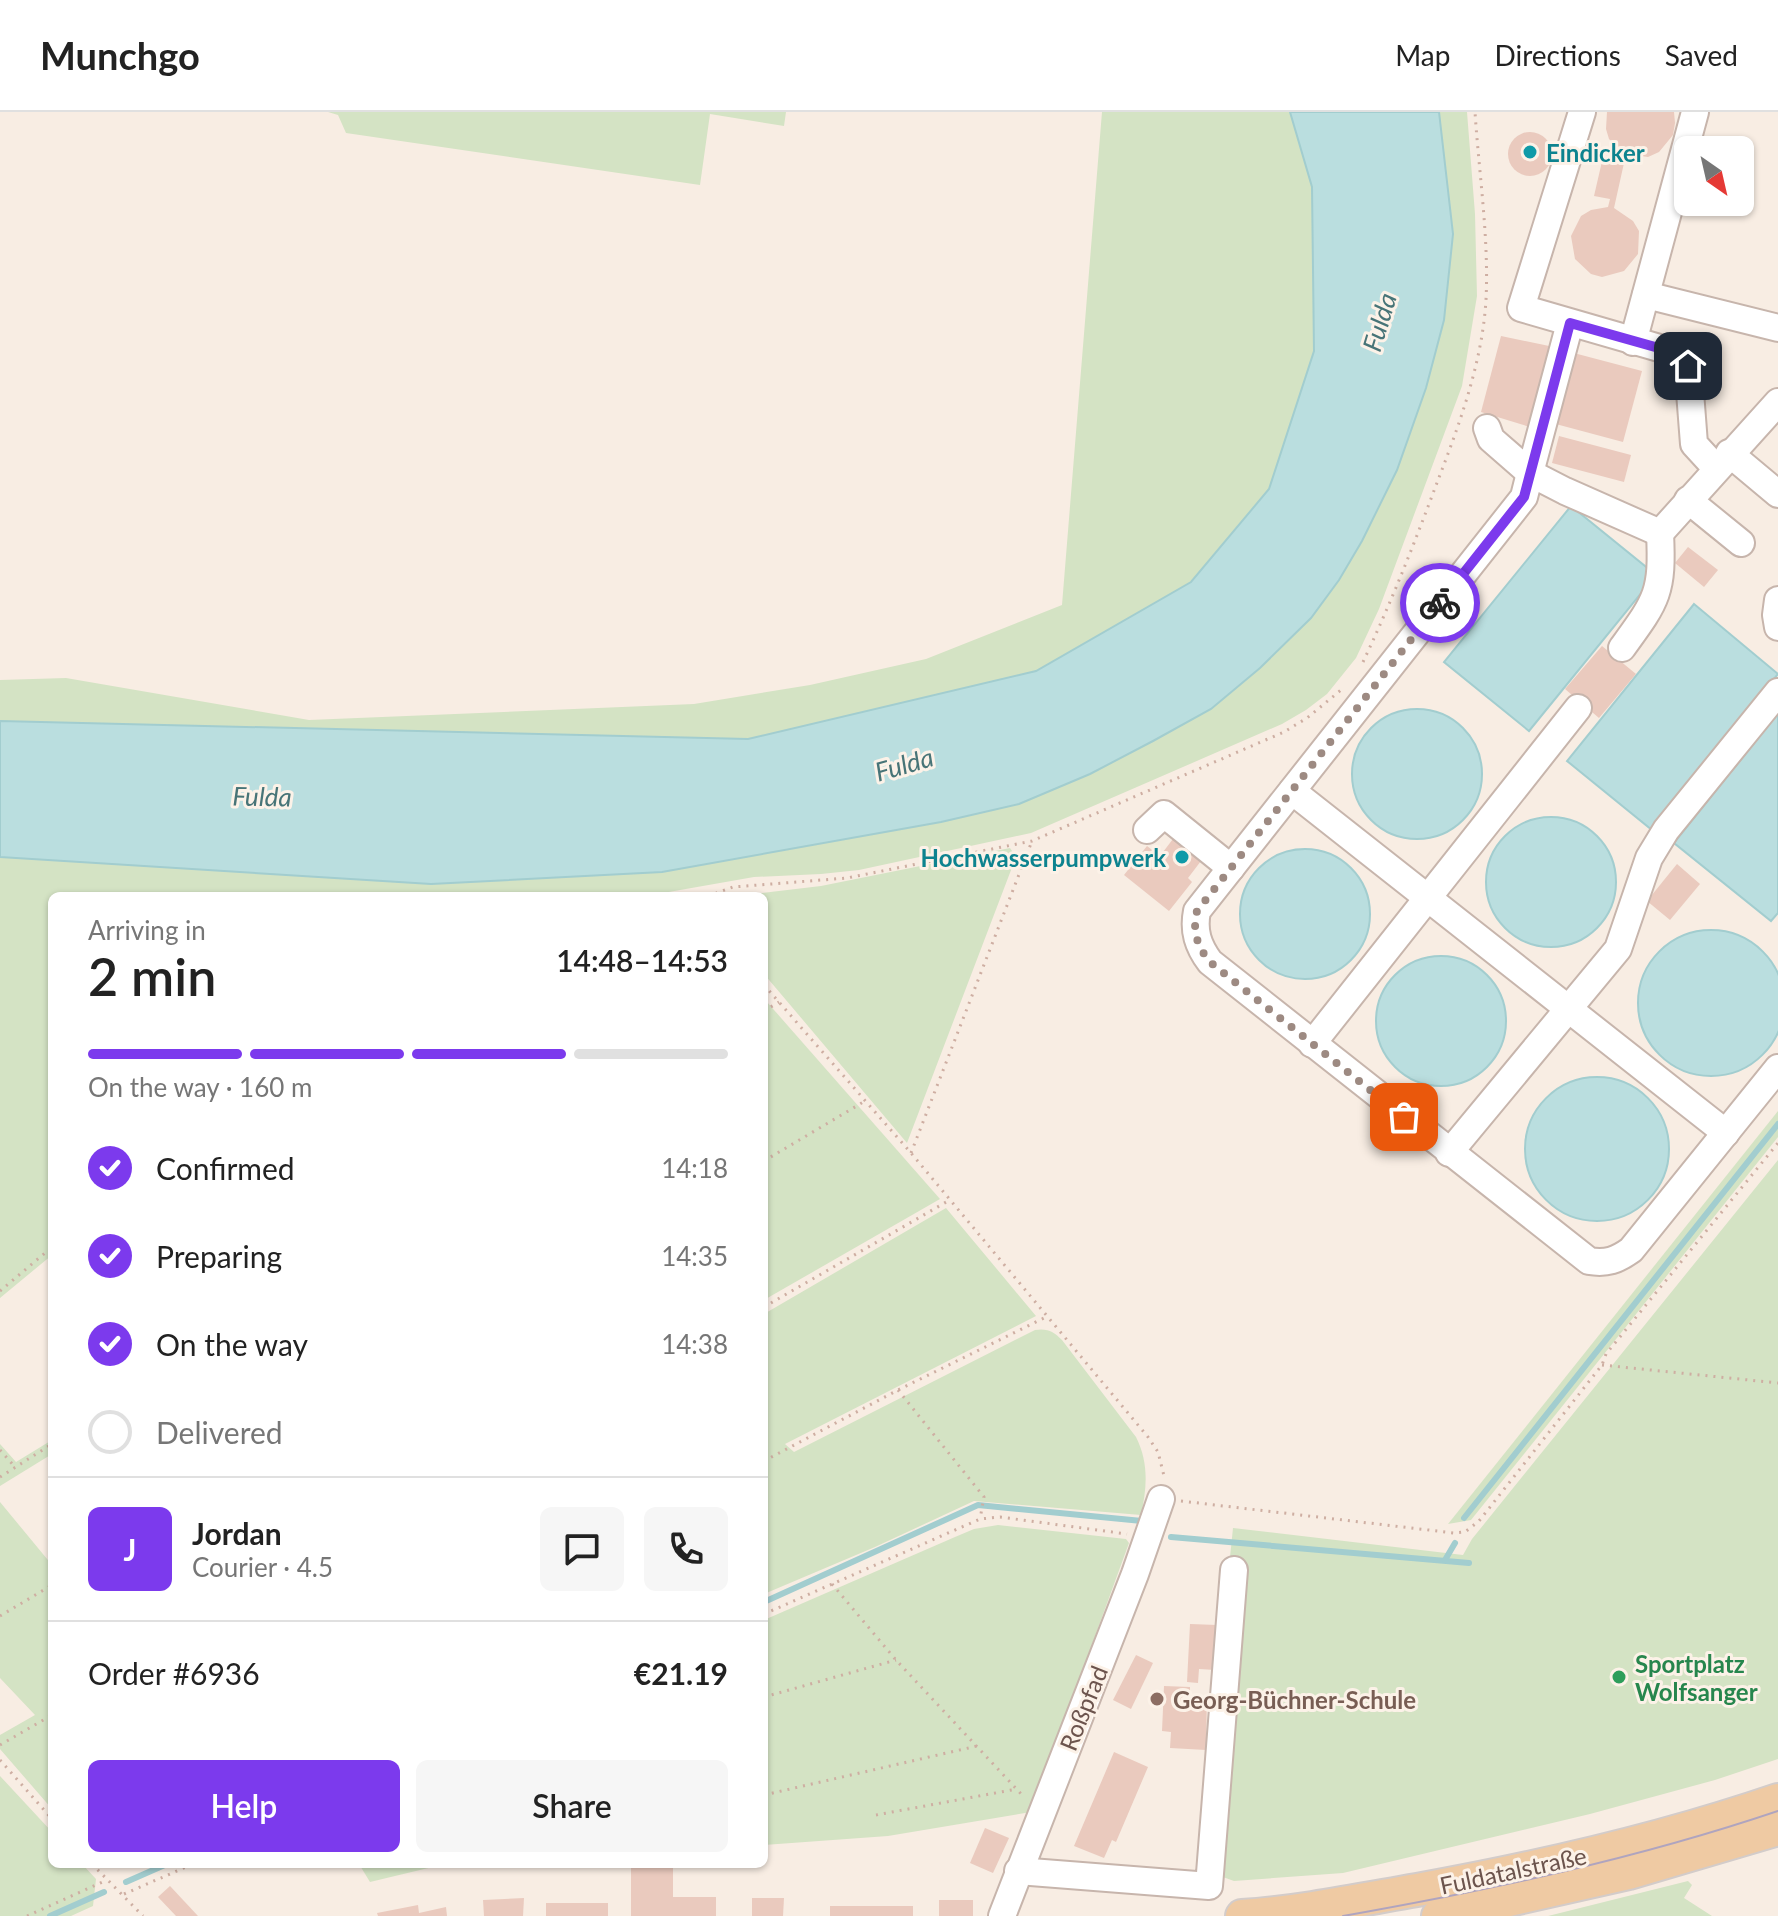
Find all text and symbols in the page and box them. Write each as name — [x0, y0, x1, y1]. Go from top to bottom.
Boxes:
text: Munchgo — [40, 32, 200, 78]
text: Map — [1395, 38, 1450, 72]
text: Directions — [1494, 38, 1621, 72]
text: Saved — [1665, 38, 1738, 72]
north arrow — [1674, 136, 1754, 216]
map controls — [1674, 136, 1754, 216]
place label: Eindicker — [1546, 138, 1645, 167]
marker: Eindicker — [1521, 143, 1539, 161]
water label: Fulda — [1355, 289, 1403, 355]
pin — [1654, 332, 1722, 400]
icon: home — [1666, 344, 1710, 388]
courier — [1400, 563, 1480, 643]
icon: bike — [1418, 581, 1462, 625]
water label: Fulda — [871, 740, 937, 788]
water label: Fulda — [232, 779, 292, 813]
place label: Hochwasserpumpwerk — [921, 843, 1166, 872]
marker: Hochwasserpumpwerk — [1173, 848, 1191, 866]
text: Arriving in — [88, 914, 206, 946]
text: 14:48–14:53 — [556, 942, 728, 978]
text: 2 min — [88, 945, 216, 1007]
text: On the way · 160 m — [88, 1071, 312, 1103]
pin — [1370, 1083, 1438, 1151]
icon: bag — [1382, 1095, 1426, 1139]
icon: check — [88, 1146, 132, 1190]
text: Confirmed — [156, 1150, 295, 1186]
text: 14:18 — [661, 1152, 728, 1184]
icon: check — [88, 1234, 132, 1278]
text: Preparing — [156, 1238, 282, 1274]
text: 14:35 — [661, 1240, 728, 1272]
icon: check — [88, 1322, 132, 1366]
text: On the way — [156, 1326, 308, 1362]
text: 14:38 — [661, 1328, 728, 1360]
text: Delivered — [156, 1414, 283, 1450]
button: chat — [540, 1507, 624, 1591]
button: phone — [644, 1507, 728, 1591]
text: Jordan — [192, 1515, 282, 1551]
text: J — [124, 1531, 136, 1567]
text: Courier · 4.5 — [192, 1551, 333, 1583]
place label: Sportplatz Wolfsanger — [1635, 1649, 1758, 1706]
text: Order #6936 — [88, 1655, 260, 1691]
text: €21.19 — [634, 1655, 728, 1691]
street label: Roßpfad — [1053, 1661, 1113, 1755]
marker: Sportplatz Wolfsanger — [1610, 1668, 1628, 1686]
place label: Georg-Büchner-Schule — [1173, 1685, 1416, 1714]
marker: Georg-Büchner-Schule — [1148, 1690, 1166, 1708]
button: Help — [88, 1760, 400, 1852]
button: Share — [416, 1760, 728, 1852]
street label: Fuldatalstraße — [1437, 1840, 1589, 1900]

